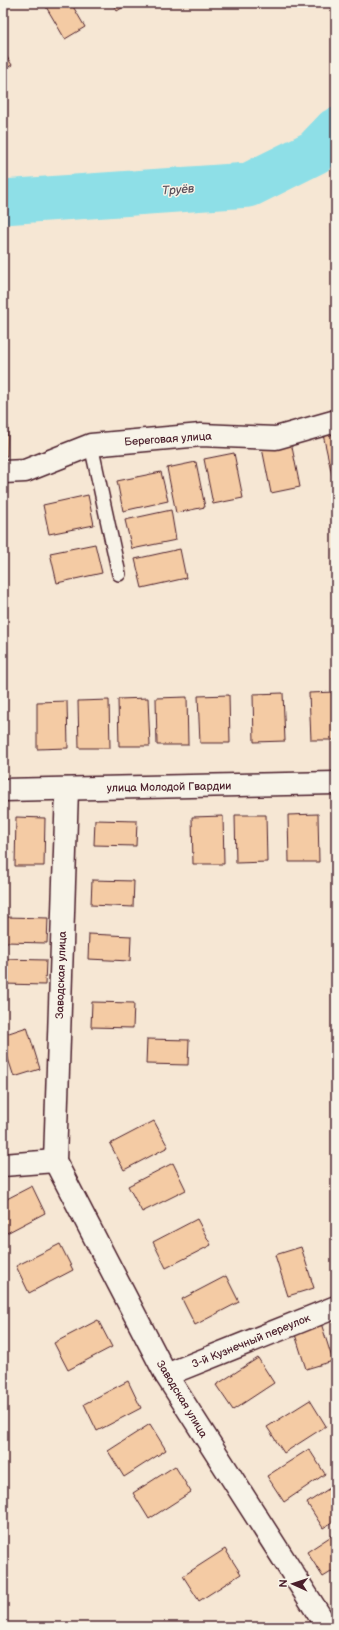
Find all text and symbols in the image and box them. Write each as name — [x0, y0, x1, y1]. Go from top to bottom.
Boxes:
water label: Труёв — [161, 181, 195, 199]
street label: Береговая улица — [124, 429, 213, 449]
street label: улица Молодой Гвардии — [106, 779, 232, 795]
street label: Заводская улица — [53, 930, 69, 1019]
street label: 3-й Кузнечный переулок — [190, 1311, 312, 1371]
street label: Заводская улица — [154, 1358, 210, 1440]
north arrow — [273, 1564, 313, 1604]
text: N — [277, 1579, 290, 1588]

